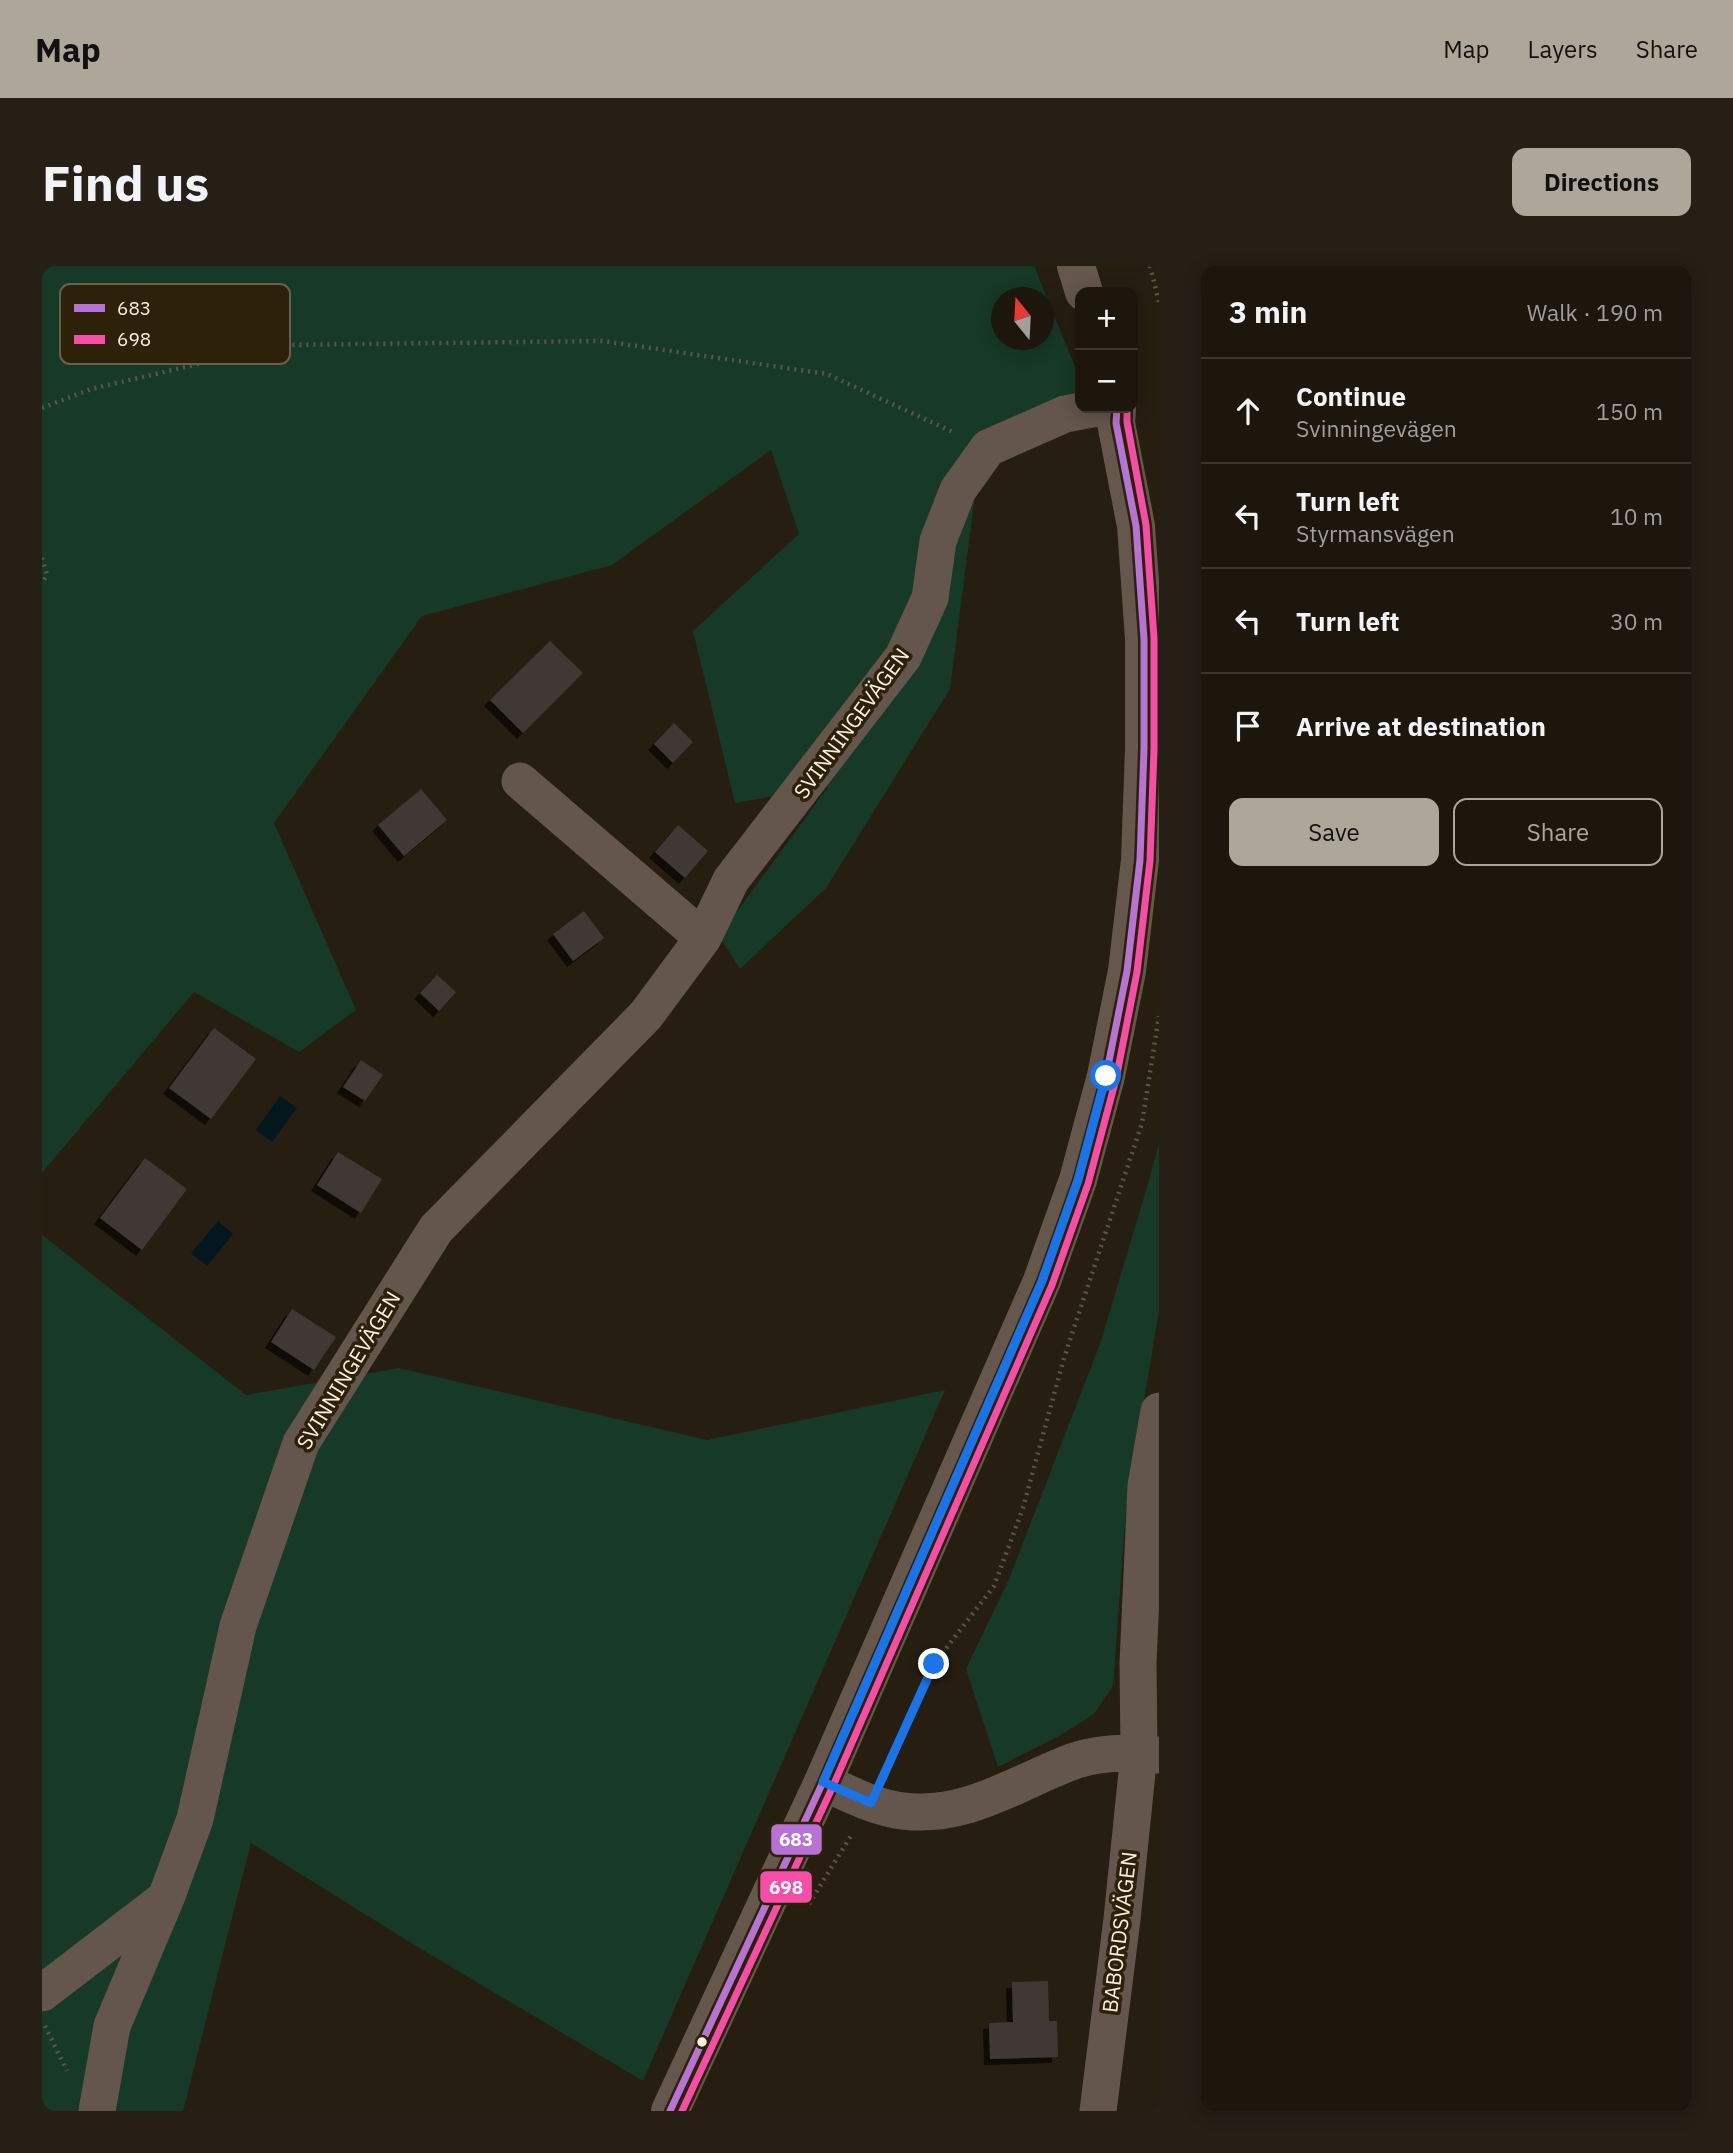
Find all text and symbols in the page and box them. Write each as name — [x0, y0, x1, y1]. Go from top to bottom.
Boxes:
text: Map — [35, 28, 101, 71]
text: Map — [1443, 33, 1490, 65]
text: Layers — [1528, 33, 1598, 65]
text: Share — [1636, 33, 1698, 65]
button: Directions — [1512, 148, 1691, 216]
text: Find us — [42, 151, 209, 214]
legend — [60, 284, 290, 364]
north arrow — [991, 287, 1054, 350]
map controls — [1075, 287, 1138, 413]
button: + — [1075, 287, 1138, 350]
text: 3 min — [1229, 292, 1307, 331]
text: 683 — [117, 296, 151, 320]
text: Walk · 190 m — [1527, 297, 1663, 327]
text: 698 — [117, 327, 151, 351]
button: − — [1075, 350, 1138, 413]
text: Continue — [1296, 379, 1406, 413]
icon: ahead — [1229, 392, 1267, 430]
text: 150 m — [1596, 396, 1663, 426]
text: Svinningevägen — [1296, 413, 1457, 443]
text: Turn left — [1296, 484, 1399, 518]
icon: left — [1229, 497, 1267, 535]
text: 10 m — [1610, 501, 1663, 531]
text: Styrmansvägen — [1296, 518, 1455, 548]
icon: left — [1229, 602, 1267, 640]
text: Turn left — [1296, 604, 1399, 638]
text: 30 m — [1610, 606, 1663, 636]
street label: SVINNINGEVÄGEN — [787, 642, 915, 804]
icon: arrive — [1229, 707, 1267, 745]
text: Arrive at destination — [1296, 709, 1546, 743]
button: Save — [1229, 798, 1439, 866]
button: Share — [1453, 798, 1663, 866]
route start — [1090, 1060, 1121, 1091]
street label: SVINNINGEVÄGEN — [290, 1286, 406, 1454]
route end — [918, 1648, 949, 1679]
line badge: 683 — [770, 1823, 823, 1856]
text: 683 — [779, 1827, 813, 1851]
street label: BABORDSVÄGEN — [1095, 1850, 1143, 2014]
line badge: 698 — [759, 1870, 813, 1904]
text: 698 — [769, 1875, 803, 1899]
unlabelled marker — [695, 2035, 709, 2049]

